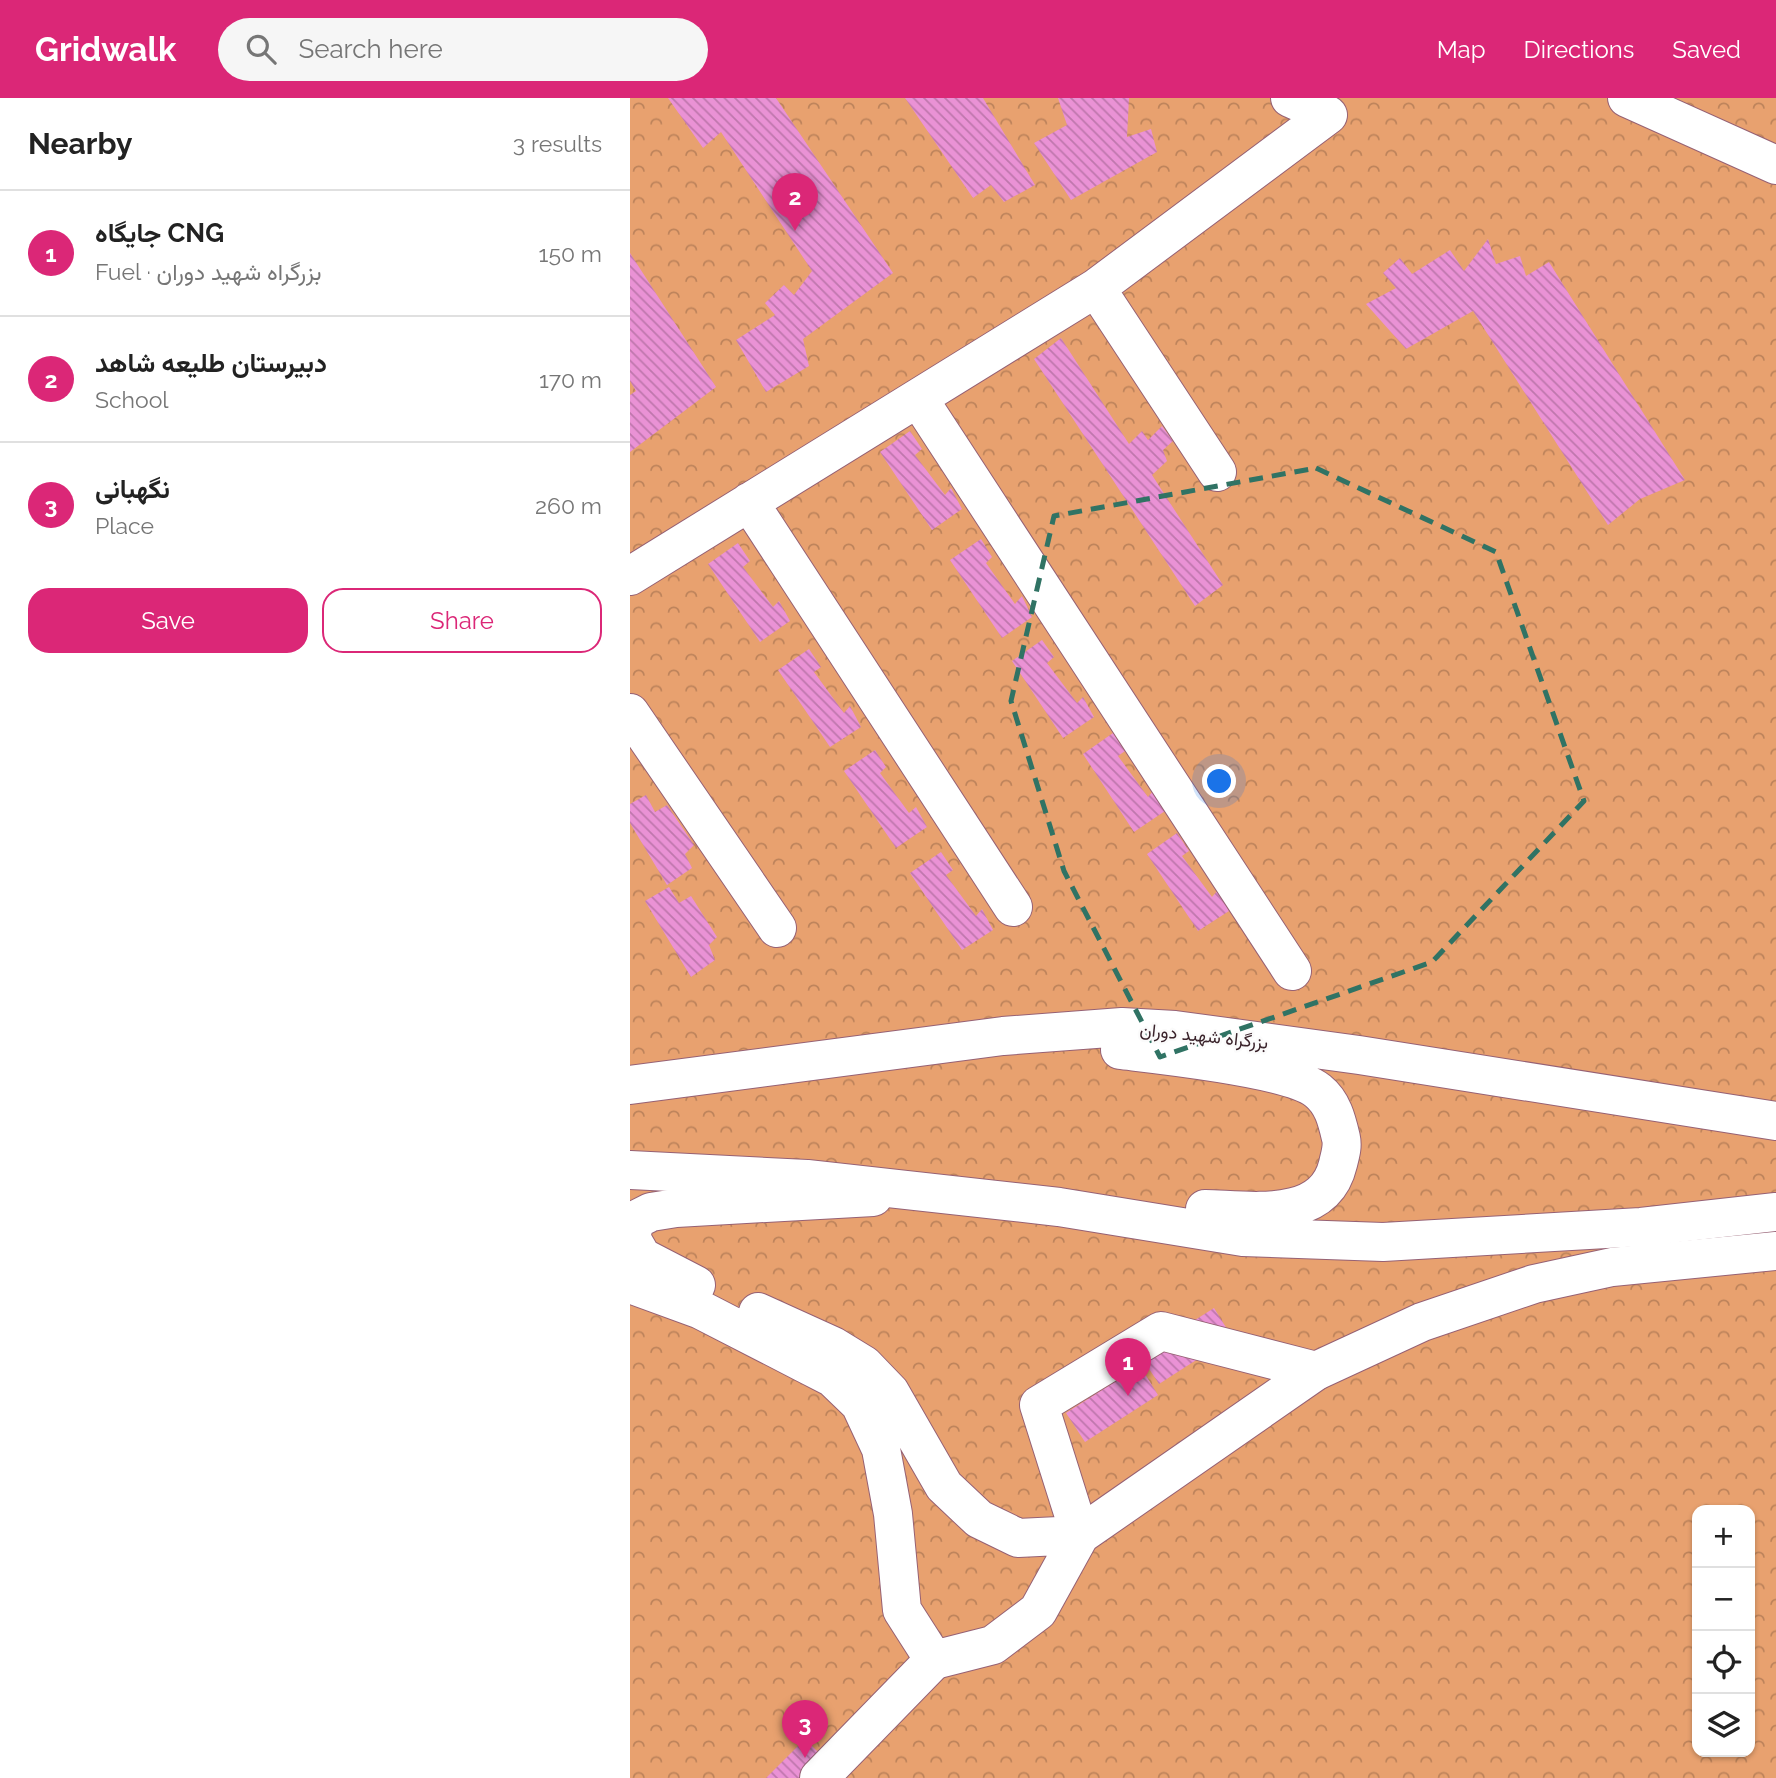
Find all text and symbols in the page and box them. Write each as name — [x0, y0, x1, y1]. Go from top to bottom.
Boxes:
search box — [218, 18, 708, 81]
text: Gridwalk — [35, 30, 176, 69]
icon: search — [242, 30, 280, 68]
text: Search here — [298, 34, 443, 64]
text: Map — [1437, 35, 1486, 64]
text: Directions — [1524, 35, 1634, 64]
text: Saved — [1672, 35, 1741, 64]
text: Nearby — [28, 126, 132, 161]
text: 3 results — [513, 130, 602, 157]
pin: 2 — [772, 173, 818, 231]
text: جایگاه CNG — [95, 218, 224, 248]
text: 1 — [45, 240, 57, 267]
text: 150 m — [539, 240, 602, 267]
text: Fuel · بزرگراه شهید دوران — [95, 258, 322, 285]
text: دبیرستان طلیعه شاهد — [95, 348, 327, 378]
text: 2 — [45, 366, 57, 393]
text: 170 m — [539, 366, 602, 393]
text: School — [95, 386, 169, 413]
text: نگهبانی — [95, 474, 170, 504]
text: 3 — [45, 492, 57, 519]
text: 260 m — [535, 492, 602, 519]
text: Place — [95, 512, 154, 539]
button: Save — [28, 588, 308, 653]
button: Share — [322, 588, 602, 653]
your location — [1202, 764, 1236, 798]
street label: بزرگراه شهید دوران — [1139, 1018, 1269, 1054]
pin: 1 — [1105, 1338, 1151, 1396]
map controls — [1692, 1505, 1755, 1757]
button: + — [1692, 1505, 1755, 1568]
button: − — [1692, 1568, 1755, 1631]
button: locate — [1692, 1631, 1755, 1694]
button: layers — [1692, 1694, 1755, 1757]
pin: 3 — [782, 1700, 828, 1758]

